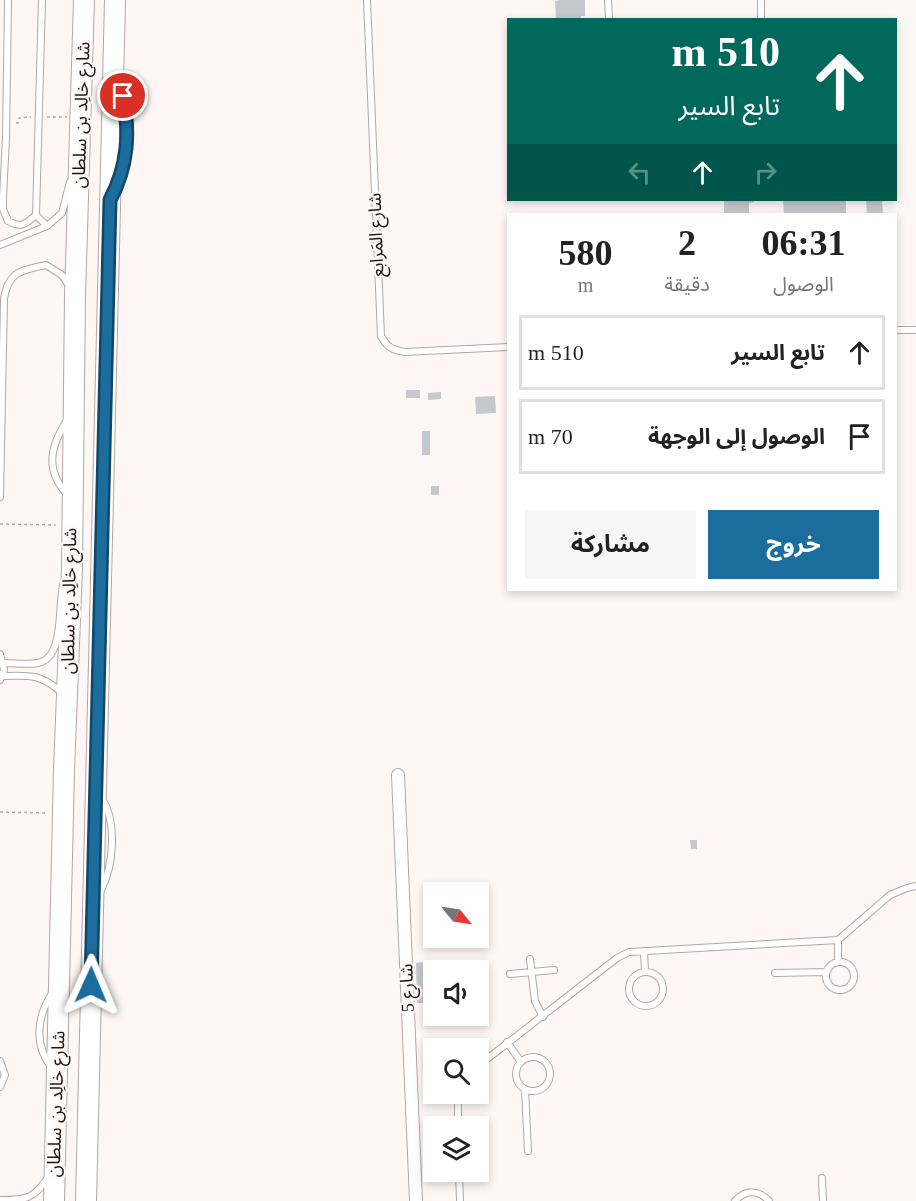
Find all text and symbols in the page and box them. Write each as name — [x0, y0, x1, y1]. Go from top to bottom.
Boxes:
text: 510 m — [672, 29, 780, 75]
street label: شارع خالِد بن سلطان — [68, 41, 98, 189]
icon: ahead — [801, 42, 879, 120]
pin — [97, 70, 148, 121]
icon: arrive — [106, 79, 139, 112]
text: تابع السير — [679, 91, 780, 121]
icon: left — [623, 156, 656, 189]
icon: ahead — [686, 156, 719, 189]
icon: right — [749, 156, 782, 189]
street label: شارع المَرابع — [365, 192, 391, 277]
text: 2 — [678, 223, 696, 263]
text: 06:31 — [761, 223, 845, 263]
text: 580 — [559, 233, 613, 273]
text: دقيقة — [664, 273, 710, 295]
text: الوصول — [773, 273, 834, 295]
text: m — [578, 274, 593, 296]
icon: ahead — [843, 336, 876, 369]
text: 510 m — [528, 340, 584, 365]
text: تابع السير — [731, 340, 825, 365]
icon: arrive — [843, 420, 876, 453]
text: 70 m — [528, 424, 573, 449]
text: الوصول إلى الوجهة — [648, 424, 825, 449]
button: مشاركة — [525, 510, 696, 579]
button: خروج — [708, 510, 879, 579]
street label: شارع خالِد بن سلطان — [58, 528, 84, 674]
north arrow — [423, 882, 489, 948]
map controls — [423, 882, 489, 1182]
position arrow — [59, 953, 123, 1017]
button: sound — [423, 960, 489, 1026]
street label: شارع 5 — [396, 963, 422, 1013]
street label: شارع خالِد بن سلطان — [43, 1030, 73, 1178]
button: search — [423, 1038, 489, 1104]
button: layers — [423, 1116, 489, 1182]

